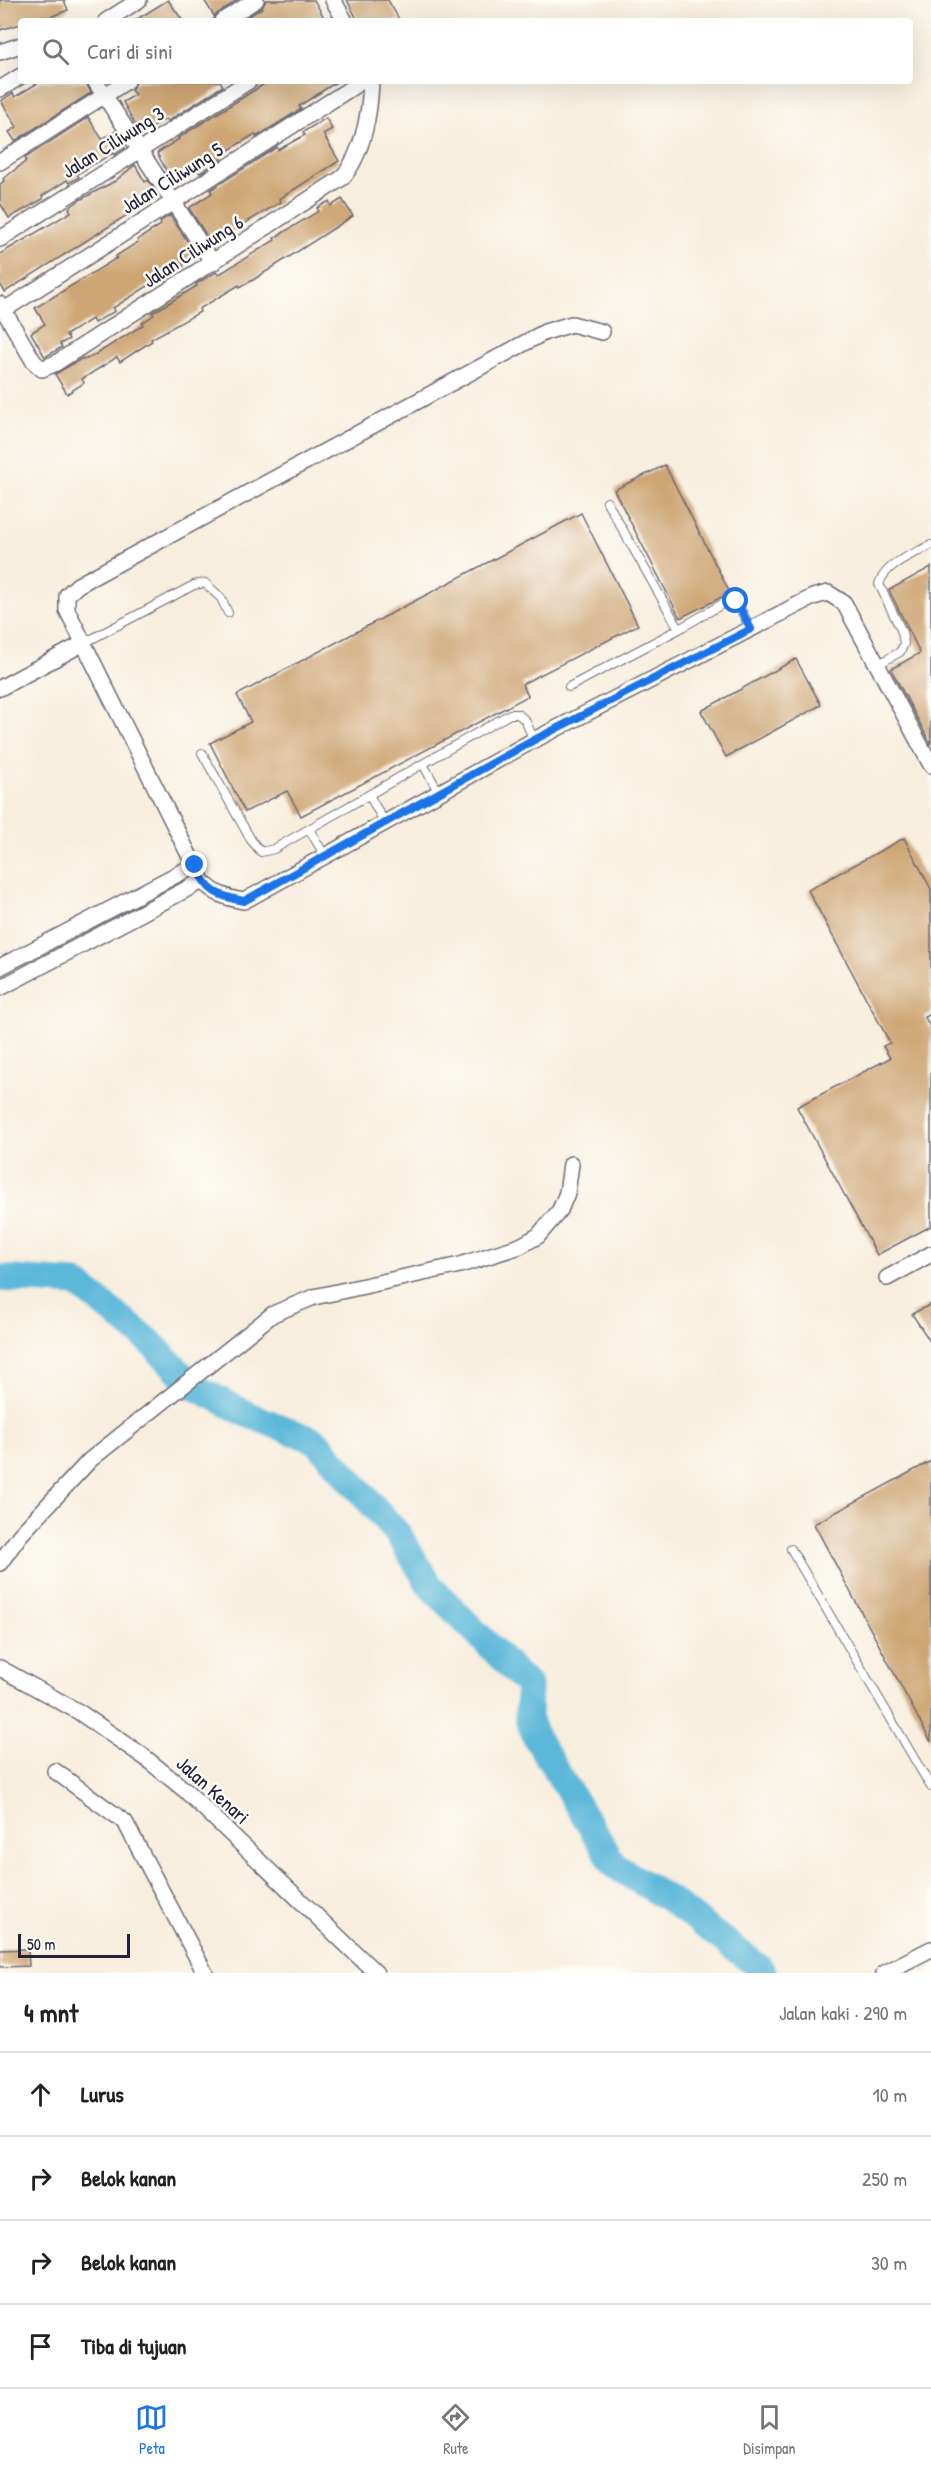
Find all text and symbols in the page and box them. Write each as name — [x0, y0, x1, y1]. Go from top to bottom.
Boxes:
search box — [18, 18, 913, 84]
icon: search — [39, 35, 72, 68]
text: Cari di sini — [87, 36, 173, 66]
street label: Jalan Ciliwung 3 — [56, 99, 169, 184]
street label: Jalan Ciliwung 5 — [116, 135, 228, 220]
street label: Jalan Ciliwung 6 — [137, 208, 248, 293]
route start — [722, 587, 748, 613]
route end — [181, 851, 207, 877]
street label: Jalan Kenari — [171, 1750, 256, 1830]
scale bar — [18, 1931, 130, 1958]
text: 50 m — [27, 1933, 56, 1955]
text: 4 mnt — [24, 1995, 78, 2030]
text: Jalan kaki · 290 m — [779, 1999, 907, 2026]
icon: ahead — [24, 2078, 57, 2111]
text: Lurus — [81, 2079, 124, 2109]
text: 10 m — [873, 2081, 907, 2108]
icon: right — [24, 2162, 57, 2195]
text: Belok kanan — [81, 2163, 176, 2193]
text: 250 m — [862, 2165, 907, 2192]
icon: right — [24, 2246, 57, 2279]
text: Belok kanan — [81, 2247, 176, 2277]
text: 30 m — [871, 2249, 907, 2276]
icon: arrive — [24, 2330, 57, 2363]
text: Tiba di tujuan — [81, 2331, 186, 2361]
tab: Peta — [135, 2401, 168, 2459]
tab: Rute — [439, 2401, 472, 2459]
tab: Disimpan — [743, 2401, 796, 2459]

